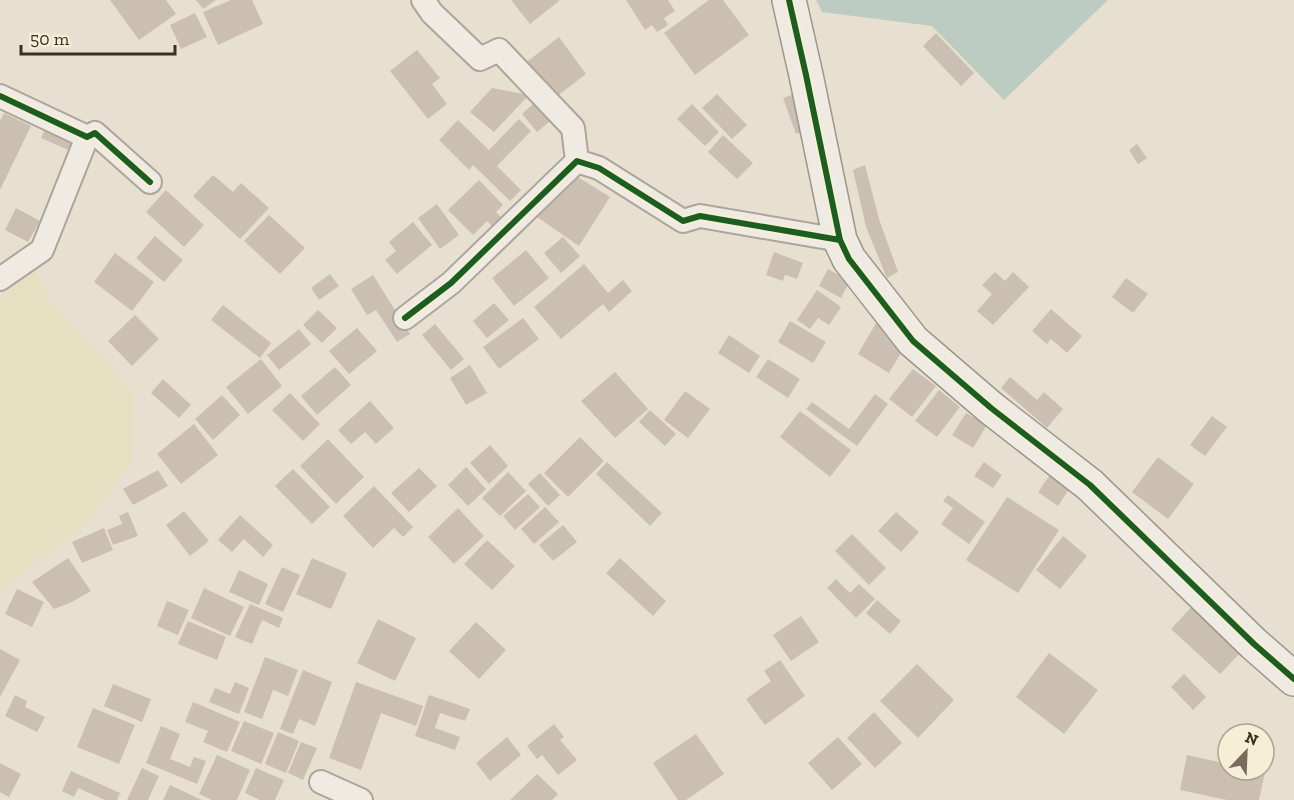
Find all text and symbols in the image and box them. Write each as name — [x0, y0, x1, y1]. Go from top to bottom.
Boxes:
scale bar — [21, 18, 176, 56]
text: 50 m — [30, 28, 70, 50]
north arrow — [1216, 722, 1276, 782]
text: N — [1242, 728, 1261, 750]

